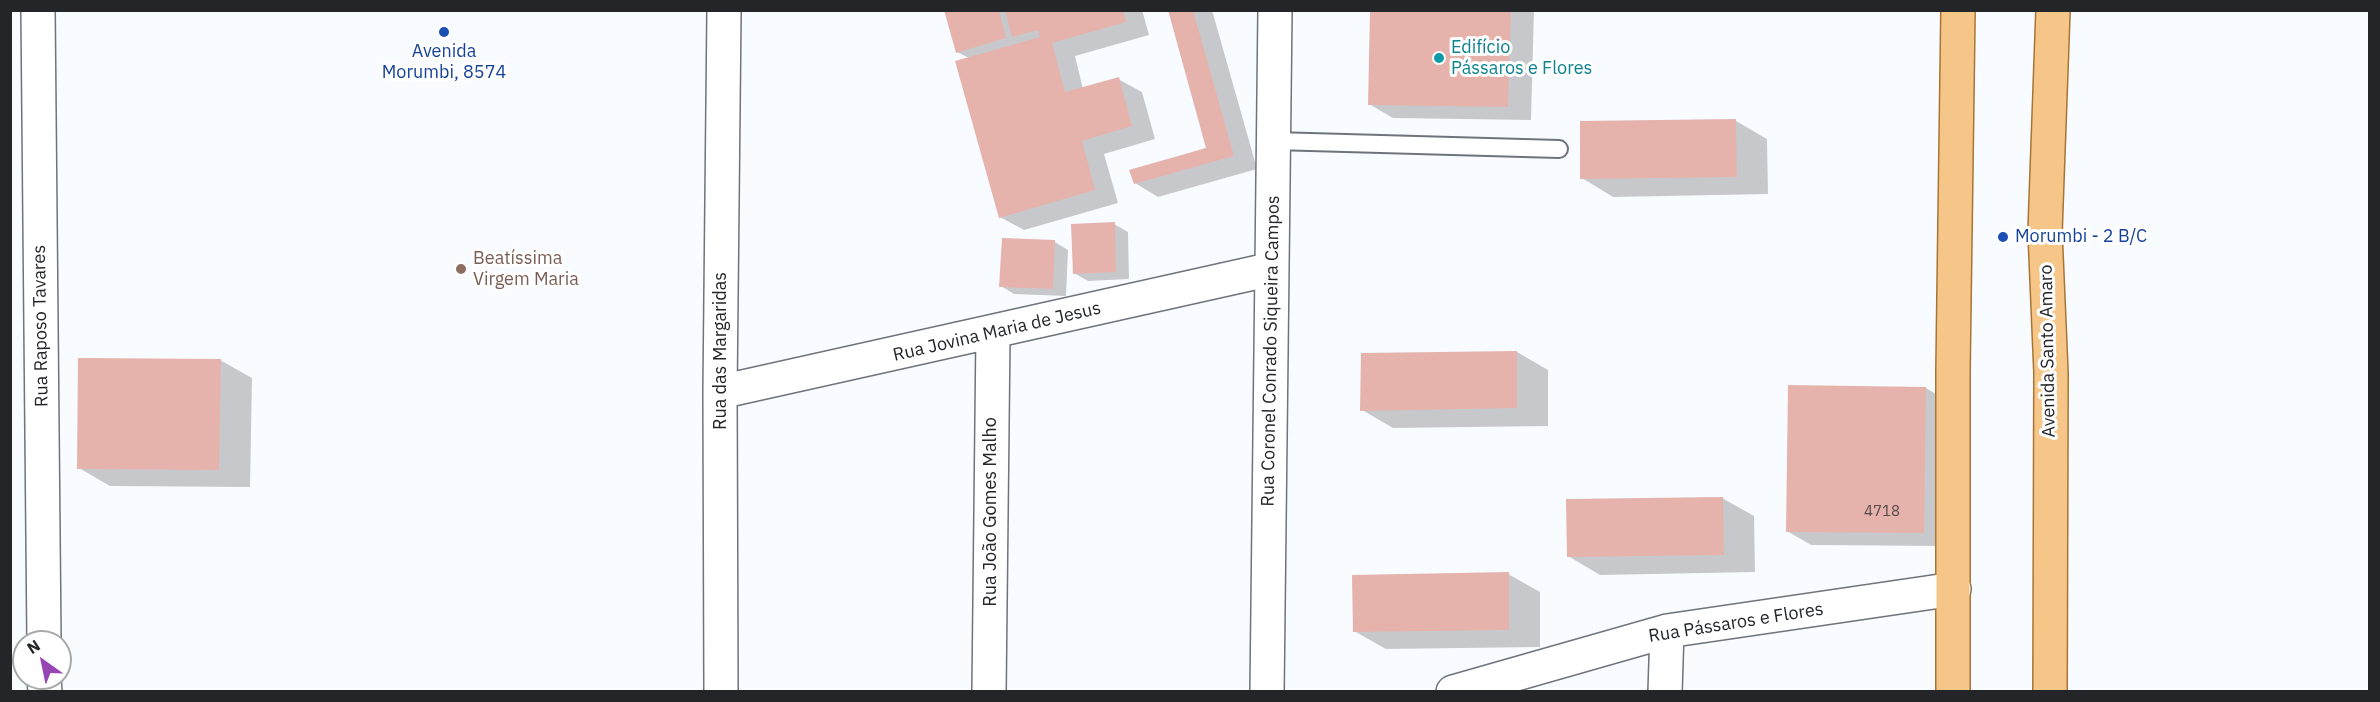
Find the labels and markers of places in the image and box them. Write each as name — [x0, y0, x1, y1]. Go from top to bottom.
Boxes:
marker: Avenida Morumbi, 8574 — [437, 25, 451, 39]
place label: Edifício Pássaros e Flores — [1451, 37, 1592, 80]
place label: Avenida Morumbi, 8574 — [382, 41, 506, 84]
marker: Edifício Pássaros e Flores — [1432, 51, 1446, 65]
place label: Morumbi - 2 B/C — [2015, 226, 2147, 248]
marker: Morumbi - 2 B/C — [1996, 230, 2010, 244]
place label: Beatíssima Virgem Maria — [473, 248, 579, 290]
marker: Beatíssima Virgem Maria — [454, 262, 468, 276]

